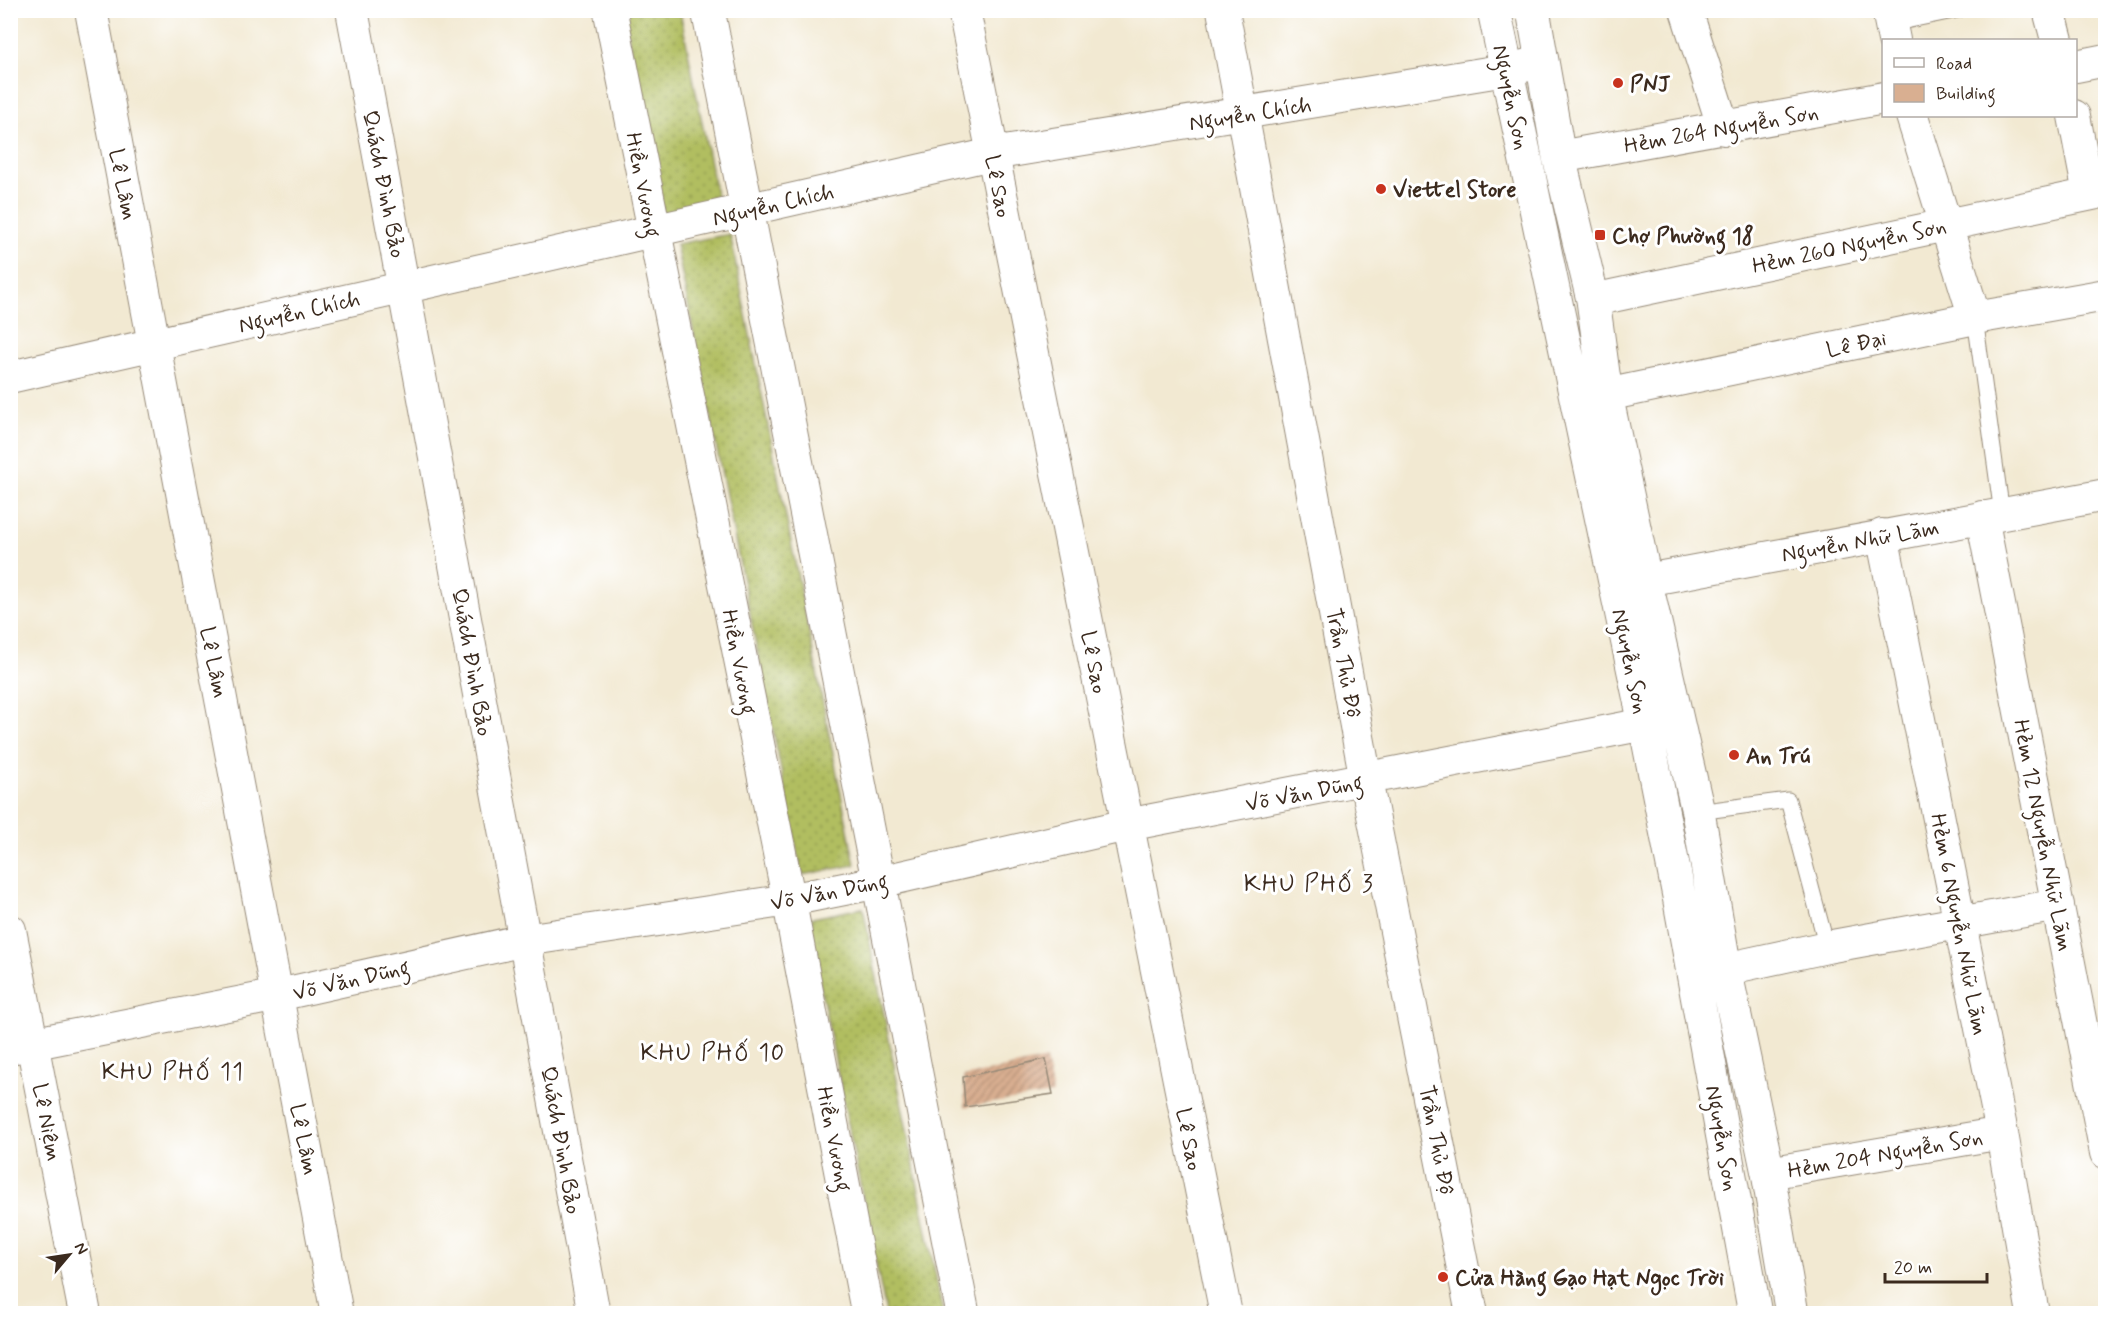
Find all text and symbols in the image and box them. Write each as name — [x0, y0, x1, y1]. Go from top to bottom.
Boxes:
legend — [1882, 39, 2077, 117]
street label: Nguyễn Sơn — [1482, 42, 1535, 153]
text: Road — [1936, 52, 1972, 76]
place label: PNJ — [1630, 71, 1670, 99]
marker: PNJ — [1611, 76, 1625, 90]
text: Building — [1936, 82, 1996, 108]
street label: Nguyễn Chích — [1187, 91, 1314, 141]
street label: Hẻm 264 Nguyễn Sơn — [1622, 99, 1821, 164]
street label: Quách Đình Bảo — [355, 108, 411, 260]
street label: Hiền Vương — [615, 130, 666, 241]
street label: Lê Lâm — [101, 146, 143, 222]
street label: Lê Sao — [977, 153, 1017, 220]
place label: Viettel Store — [1393, 177, 1517, 205]
street label: Nguyễn Chích — [710, 178, 838, 236]
marker: Viettel Store — [1374, 182, 1388, 196]
street label: Hẻm 260 Nguyễn Sơn — [1750, 213, 1950, 284]
place label: Chợ Phường 18 — [1612, 223, 1754, 255]
marker: Chợ Phường 18 — [1593, 228, 1607, 242]
street label: Nguyễn Chích — [236, 285, 364, 343]
street label: Lê Đại — [1824, 325, 1889, 365]
street label: Nguyễn Nhữ Lãm — [1779, 514, 1942, 573]
street label: Quách Đình Bảo — [444, 586, 498, 738]
street label: Trần Thủ Độ — [1319, 606, 1367, 721]
street label: Nguyễn Sơn — [1601, 606, 1654, 717]
street label: Hiền Vương — [711, 607, 762, 718]
street label: Lê Lâm — [192, 624, 234, 700]
street label: Lê Sao — [1073, 629, 1113, 696]
street label: Hẻm 12 Nguyễn Nhữ Lãm — [2003, 717, 2078, 954]
place label: An Trú — [1746, 743, 1810, 771]
marker: An Trú — [1727, 748, 1741, 762]
street label: Võ Văn Dũng — [1243, 769, 1366, 822]
street label: Hẻm 6 Nguyễn Nhữ Lãm — [1920, 811, 1993, 1038]
street label: Võ Văn Dũng — [768, 868, 891, 921]
district label: KHU PHỐ 3 — [1244, 869, 1374, 900]
street label: Võ Văn Dũng — [290, 954, 413, 1011]
district label: KHU PHỐ 10 — [640, 1038, 786, 1069]
district label: KHU PHỐ 11 — [102, 1057, 244, 1088]
street label: Quách Đình Bảo — [533, 1064, 587, 1216]
street label: Lê Niệm — [25, 1081, 67, 1164]
street label: Trần Thủ Độ — [1412, 1083, 1460, 1198]
street label: Nguyễn Sơn — [1695, 1083, 1744, 1194]
street label: Hiền Vương — [806, 1084, 857, 1195]
street label: Lê Lâm — [282, 1101, 324, 1177]
street label: Lê Sao — [1168, 1106, 1208, 1173]
street label: Hẻm 204 Nguyễn Sơn — [1786, 1124, 1986, 1189]
north arrow — [39, 1225, 99, 1285]
text: N — [69, 1239, 93, 1258]
scale bar — [1885, 1246, 1987, 1284]
text: 20 m — [1894, 1256, 1932, 1280]
place label: Cửa Hàng Gạo Hạt Ngọc Trời — [1455, 1265, 1724, 1297]
marker: Cửa Hàng Gạo Hạt Ngọc Trời — [1436, 1270, 1450, 1284]

